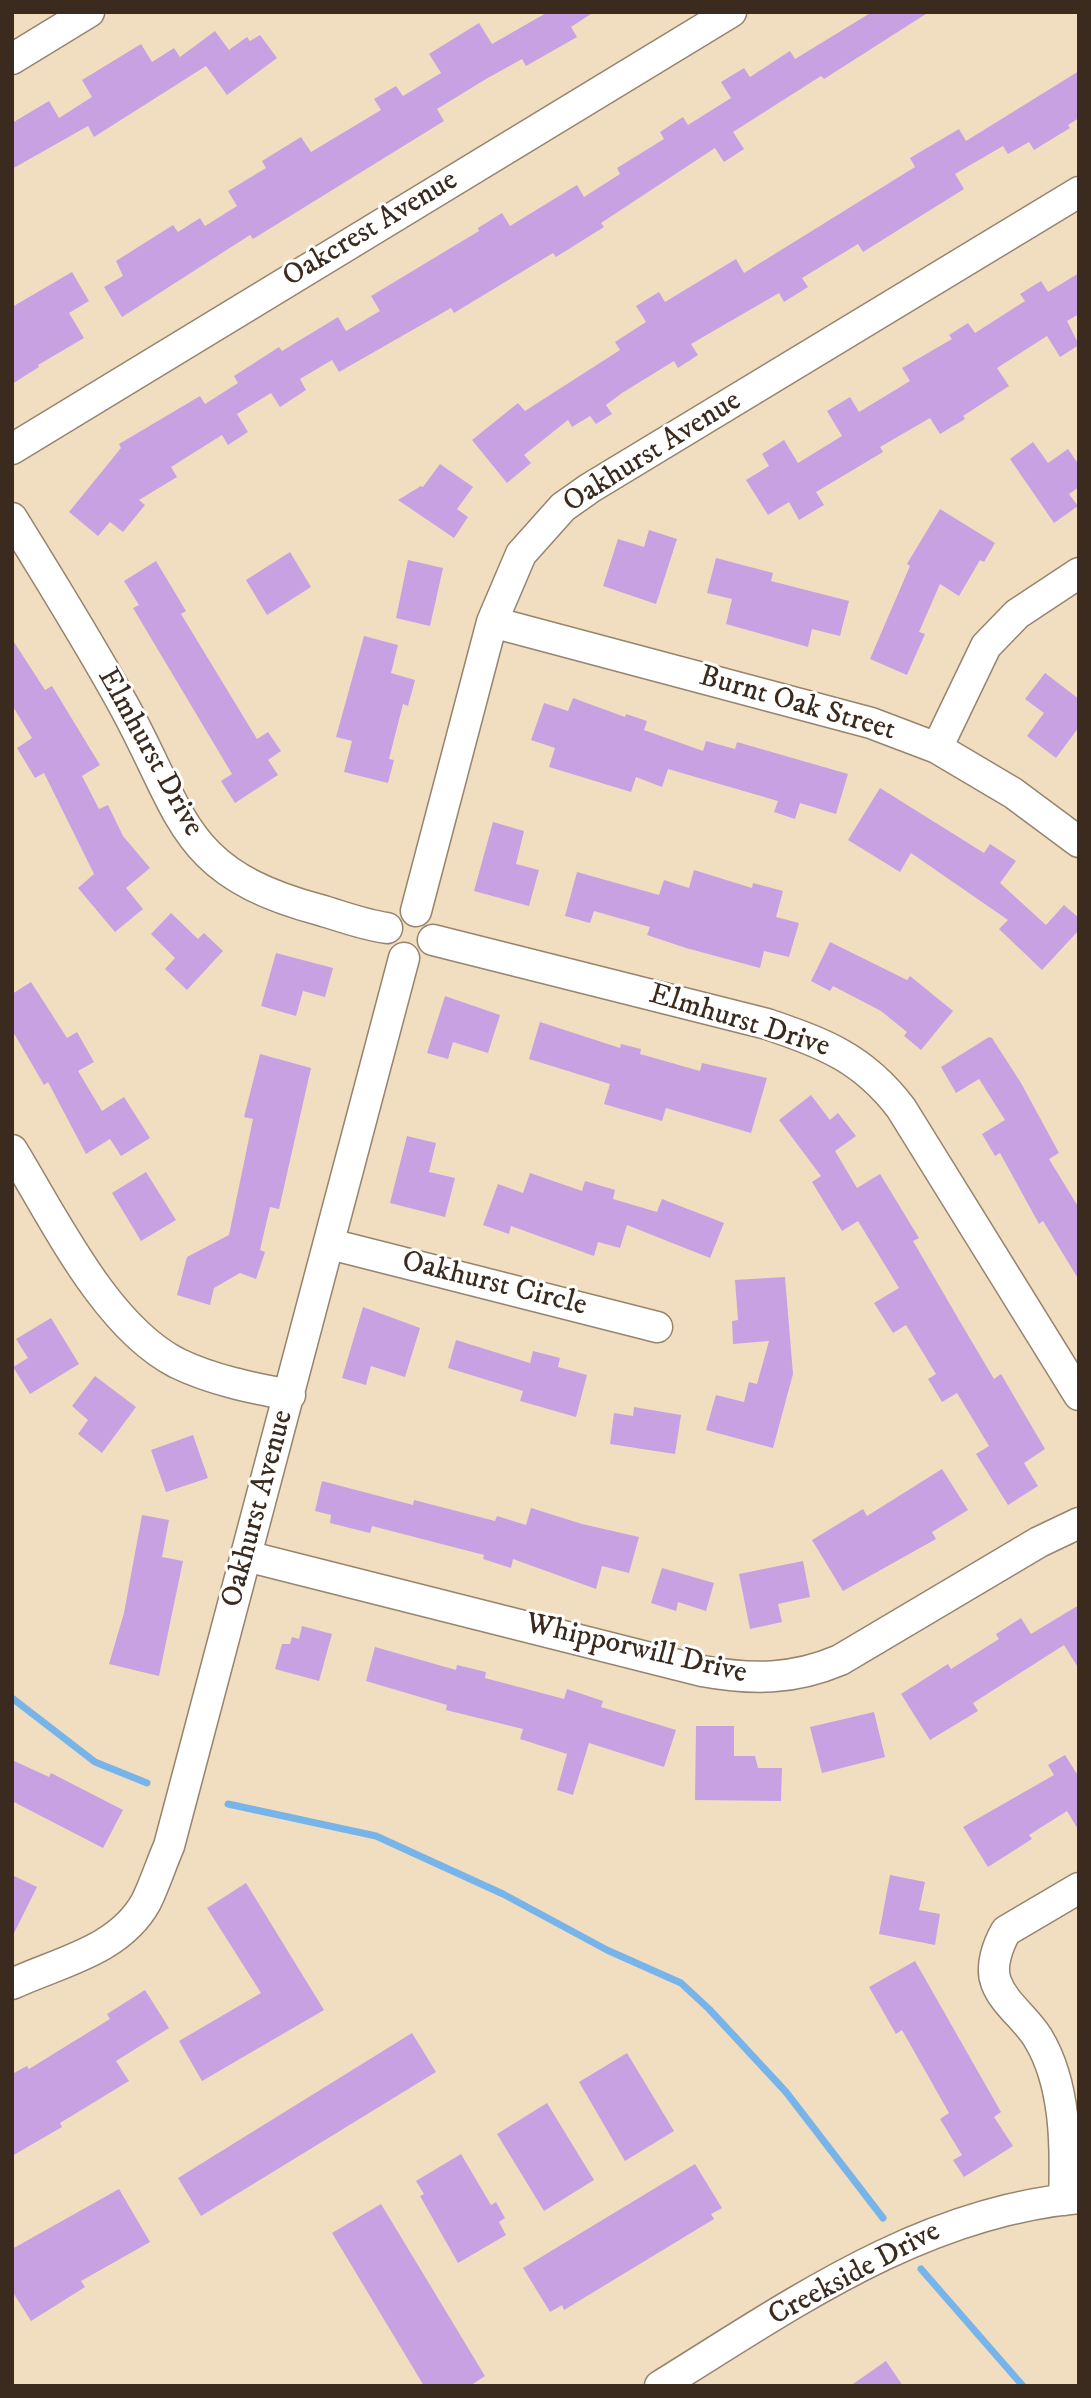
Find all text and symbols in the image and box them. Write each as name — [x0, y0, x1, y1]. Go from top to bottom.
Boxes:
street label: Oakcrest Avenue — [277, 164, 465, 296]
street label: Oakhurst Avenue — [558, 384, 748, 522]
street label: Burnt Oak Street — [695, 660, 899, 750]
street label: Elmhurst Drive — [88, 663, 210, 843]
street label: Elmhurst Drive — [644, 977, 834, 1067]
street label: Oakhurst Circle — [398, 1245, 590, 1325]
street label: Oakhurst Avenue — [215, 1406, 303, 1612]
street label: Whipporwill Drive — [522, 1607, 750, 1693]
street label: Creekside Drive — [763, 2215, 947, 2335]

